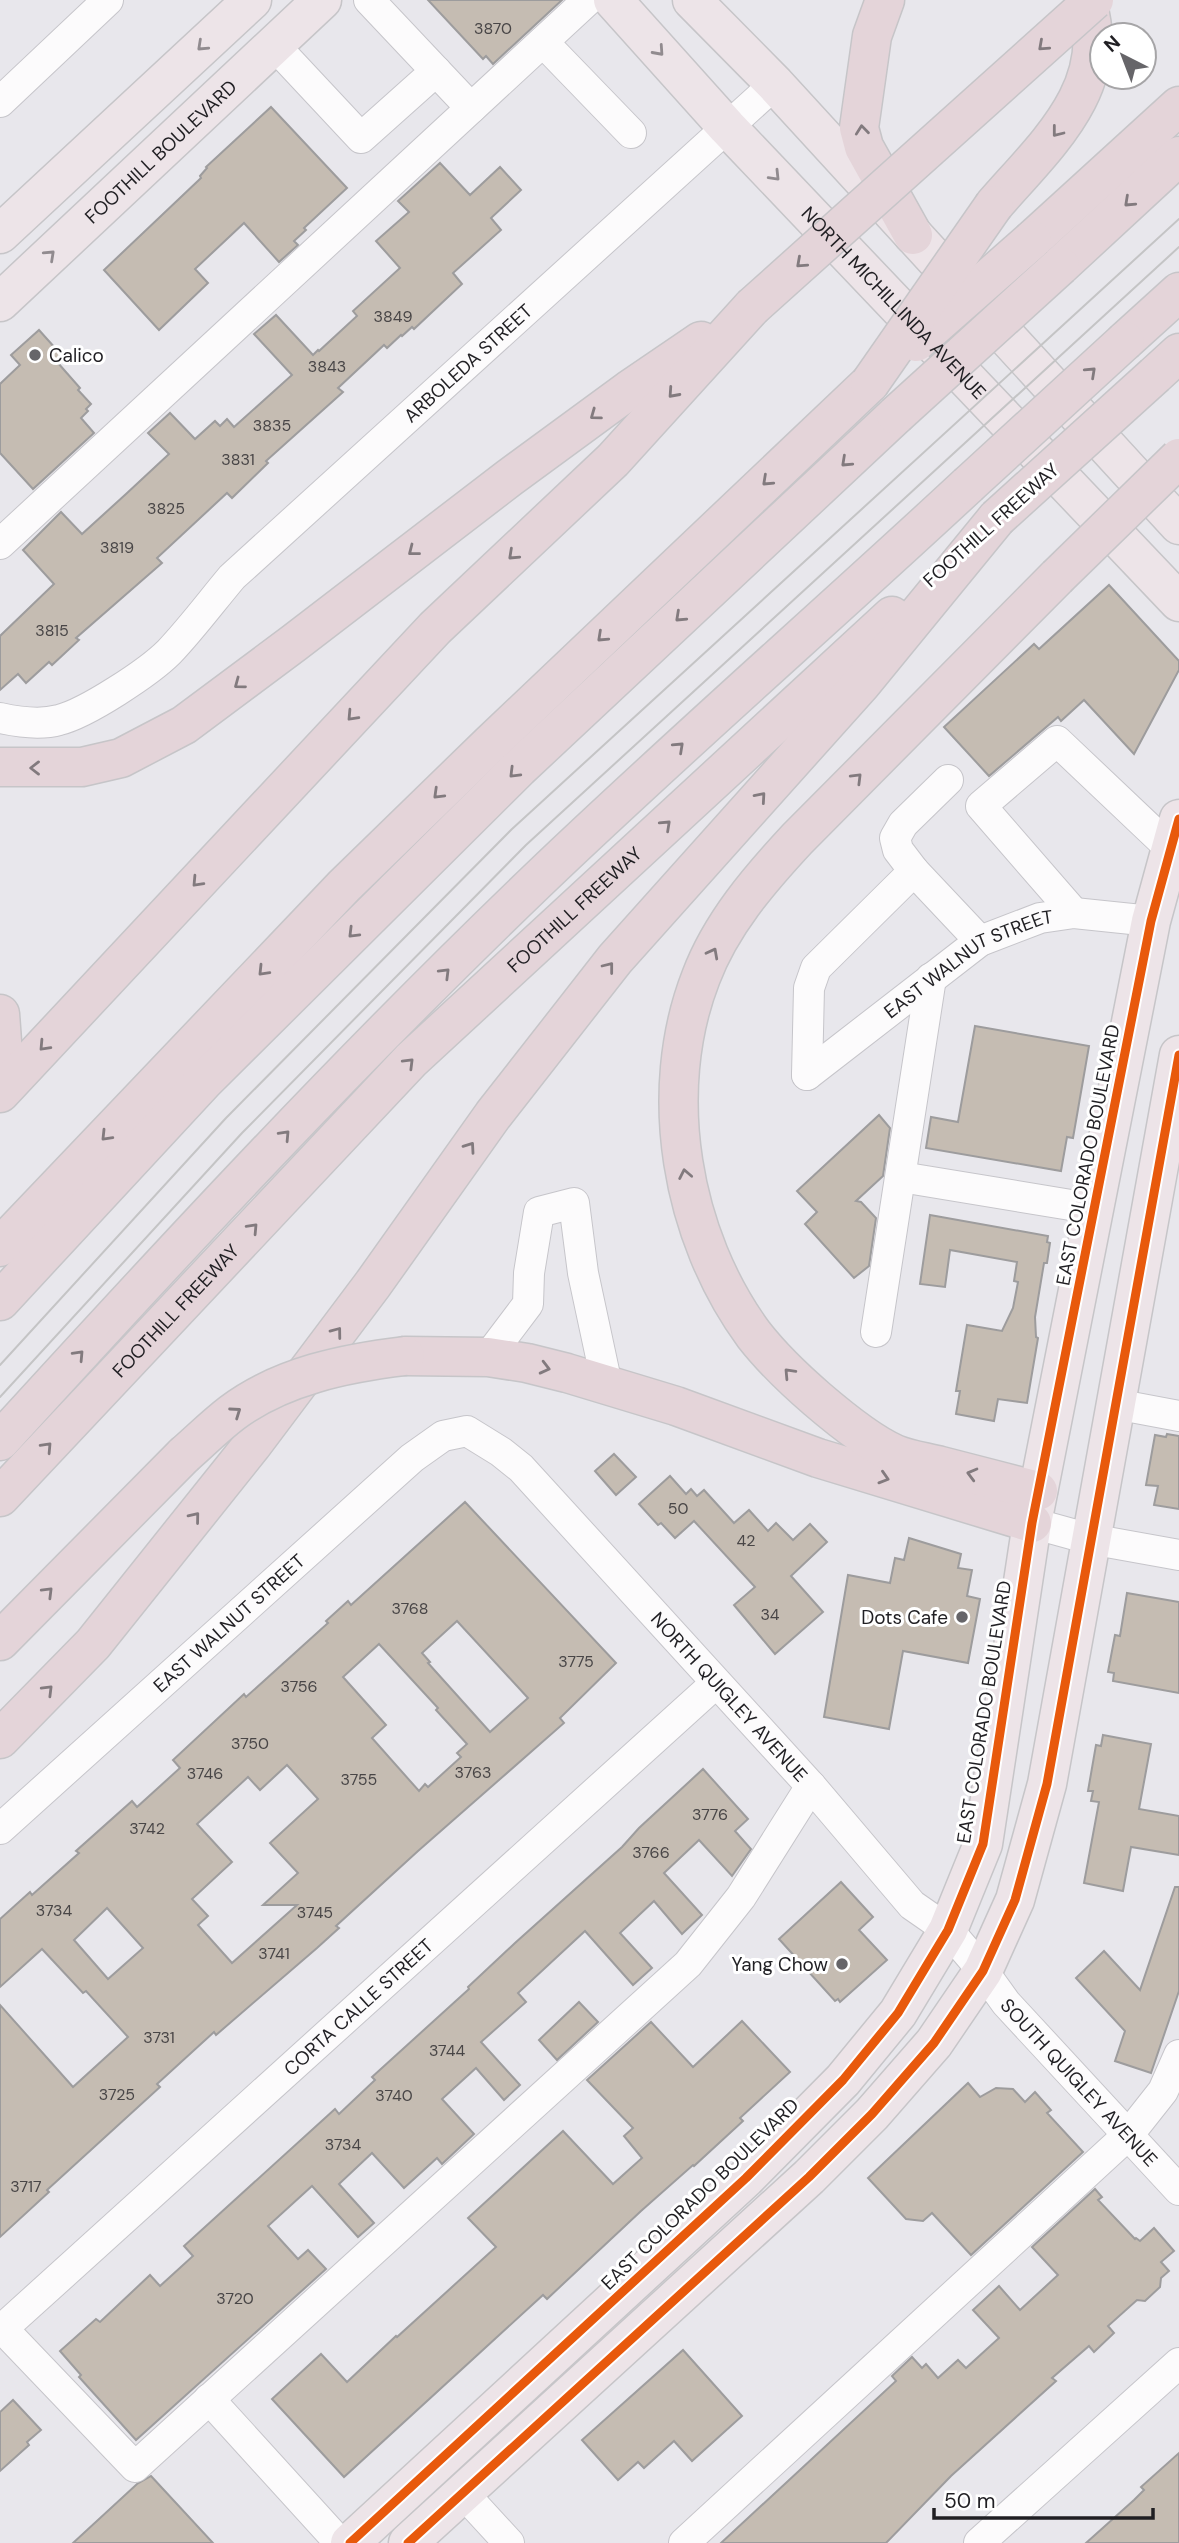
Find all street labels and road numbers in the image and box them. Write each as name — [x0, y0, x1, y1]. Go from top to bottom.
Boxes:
street label: FOOTHILL BOULEVARD — [79, 74, 242, 229]
street label: NORTH MICHILLINDA AVENUE — [796, 201, 992, 404]
street label: ARBOLEDA STREET — [398, 298, 538, 428]
street label: FOOTHILL FREEWAY — [918, 457, 1064, 593]
street label: FOOTHILL FREEWAY — [502, 841, 647, 978]
street label: EAST WALNUT STREET — [879, 904, 1055, 1024]
street label: EAST COLORADO BOULEVARD — [1050, 1022, 1126, 1288]
street label: FOOTHILL FREEWAY — [107, 1238, 244, 1383]
street label: EAST WALNUT STREET — [148, 1548, 310, 1698]
street label: EAST COLORADO BOULEVARD — [951, 1579, 1017, 1845]
street label: NORTH QUIGLEY AVENUE — [646, 1606, 813, 1787]
street label: CORTA CALLE STREET — [278, 1933, 438, 2081]
street label: SOUTH QUIGLEY AVENUE — [995, 1993, 1163, 2172]
street label: EAST COLORADO BOULEVARD — [596, 2093, 804, 2295]

